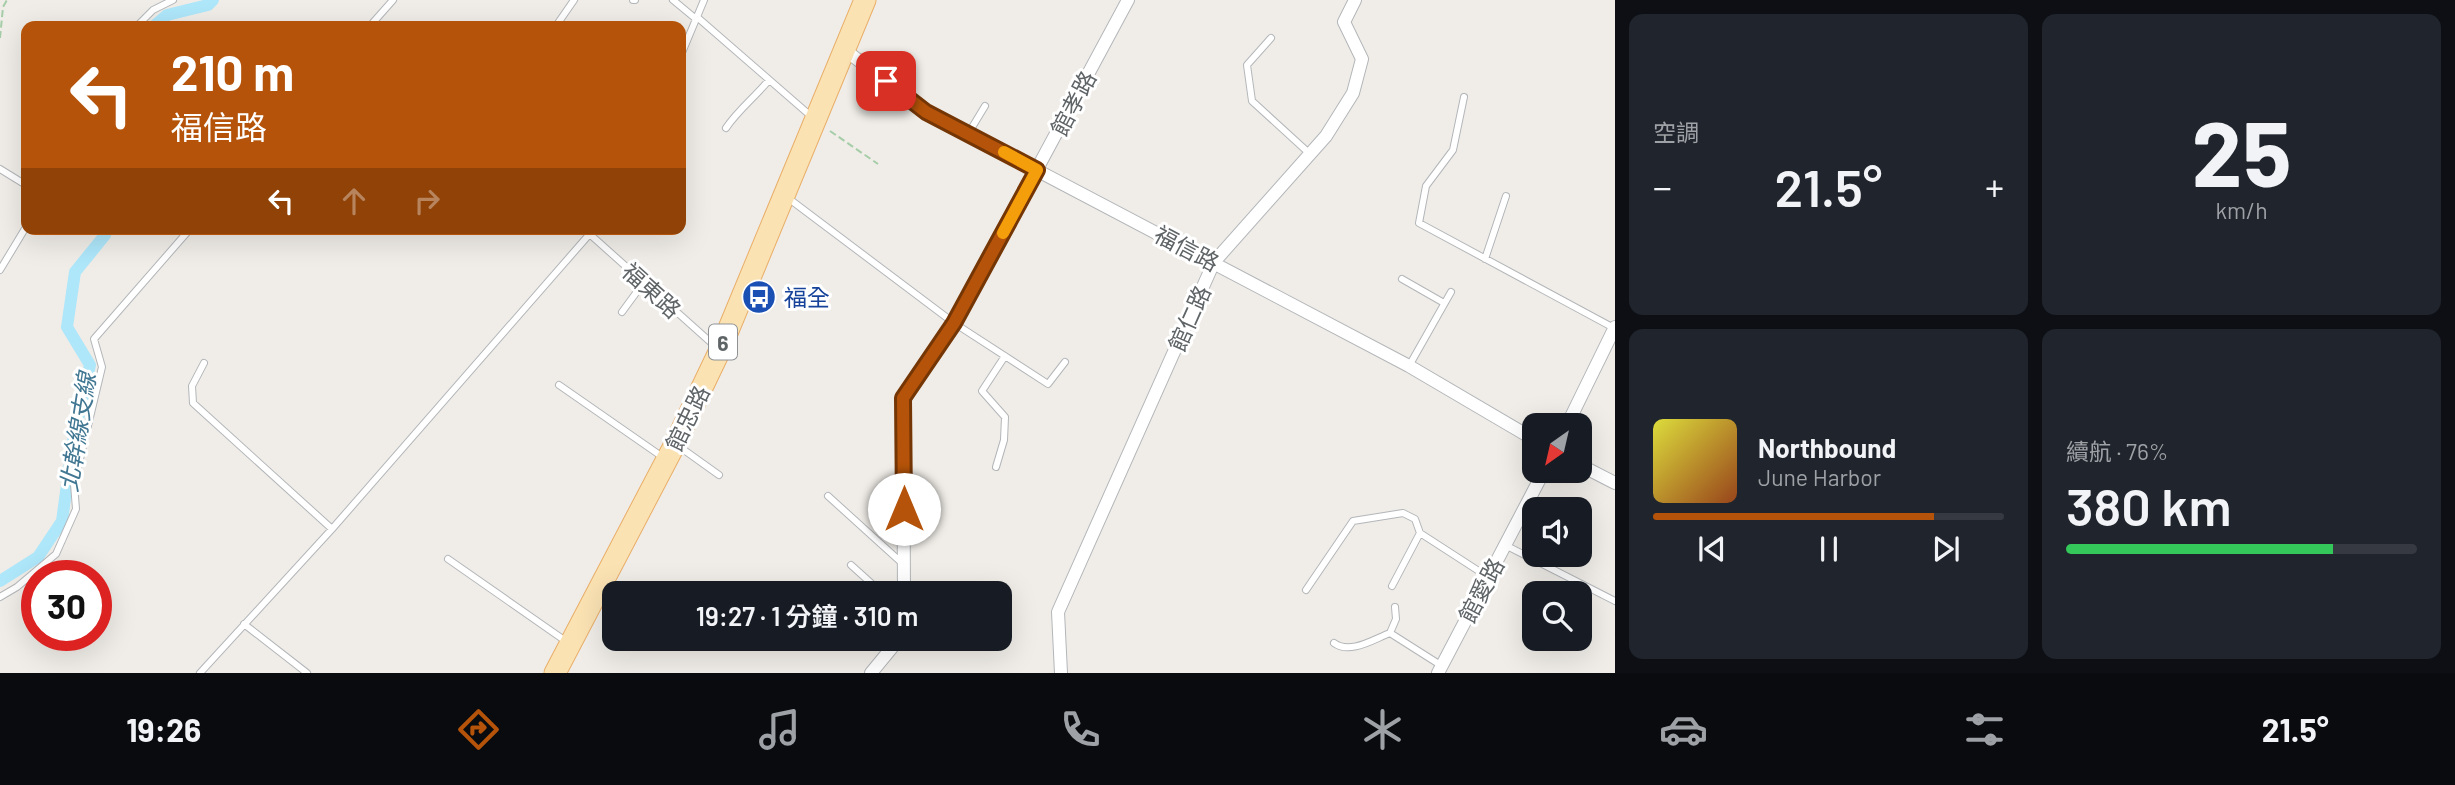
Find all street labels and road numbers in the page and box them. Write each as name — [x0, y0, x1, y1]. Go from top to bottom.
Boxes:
street label: 館孝路 — [1044, 66, 1102, 140]
street label: 福信路 — [1150, 219, 1224, 277]
street label: 福東路 — [617, 257, 687, 323]
street label: 館仁路 — [1162, 281, 1216, 355]
road number: 6 — [709, 324, 737, 360]
street label: 館忠路 — [659, 381, 715, 455]
street label: 館愛路 — [1452, 553, 1510, 627]

